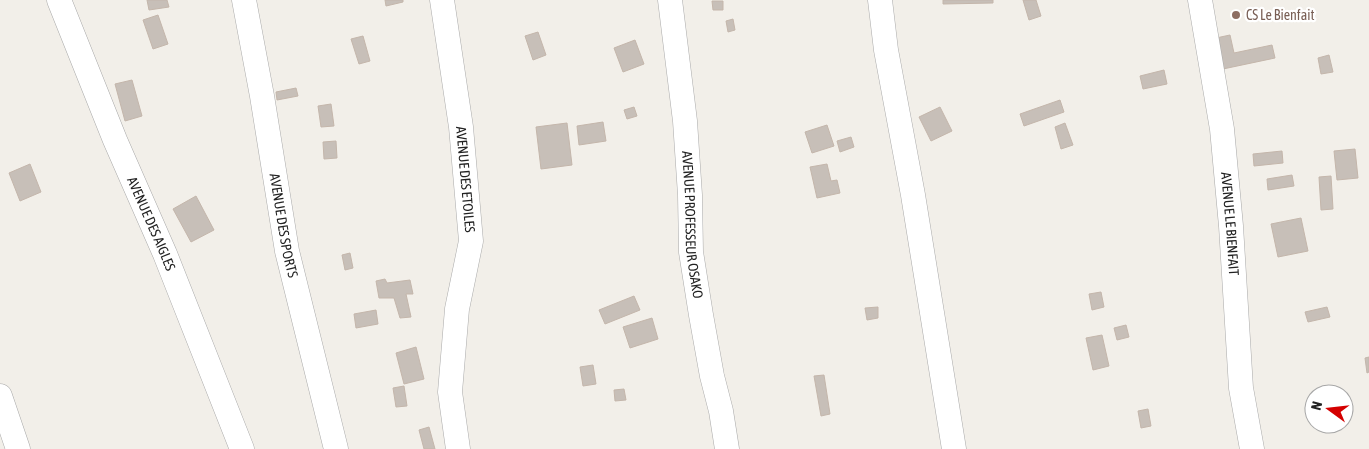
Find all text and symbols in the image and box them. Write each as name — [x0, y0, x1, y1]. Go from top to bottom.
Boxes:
place label: CS Le Bienfait — [1246, 7, 1314, 23]
marker: CS Le Bienfait — [1230, 9, 1242, 21]
street label: AVENUE DES ETOILES — [453, 126, 478, 233]
street label: AVENUE PROFESSEUR OSAKO — [679, 150, 706, 300]
street label: AVENUE LE BIENFAIT — [1218, 171, 1242, 276]
street label: AVENUE DES SPORTS — [267, 172, 301, 279]
street label: AVENUE DES AIGLES — [124, 174, 179, 273]
north arrow — [1304, 384, 1354, 434]
text: N — [1308, 400, 1325, 412]

